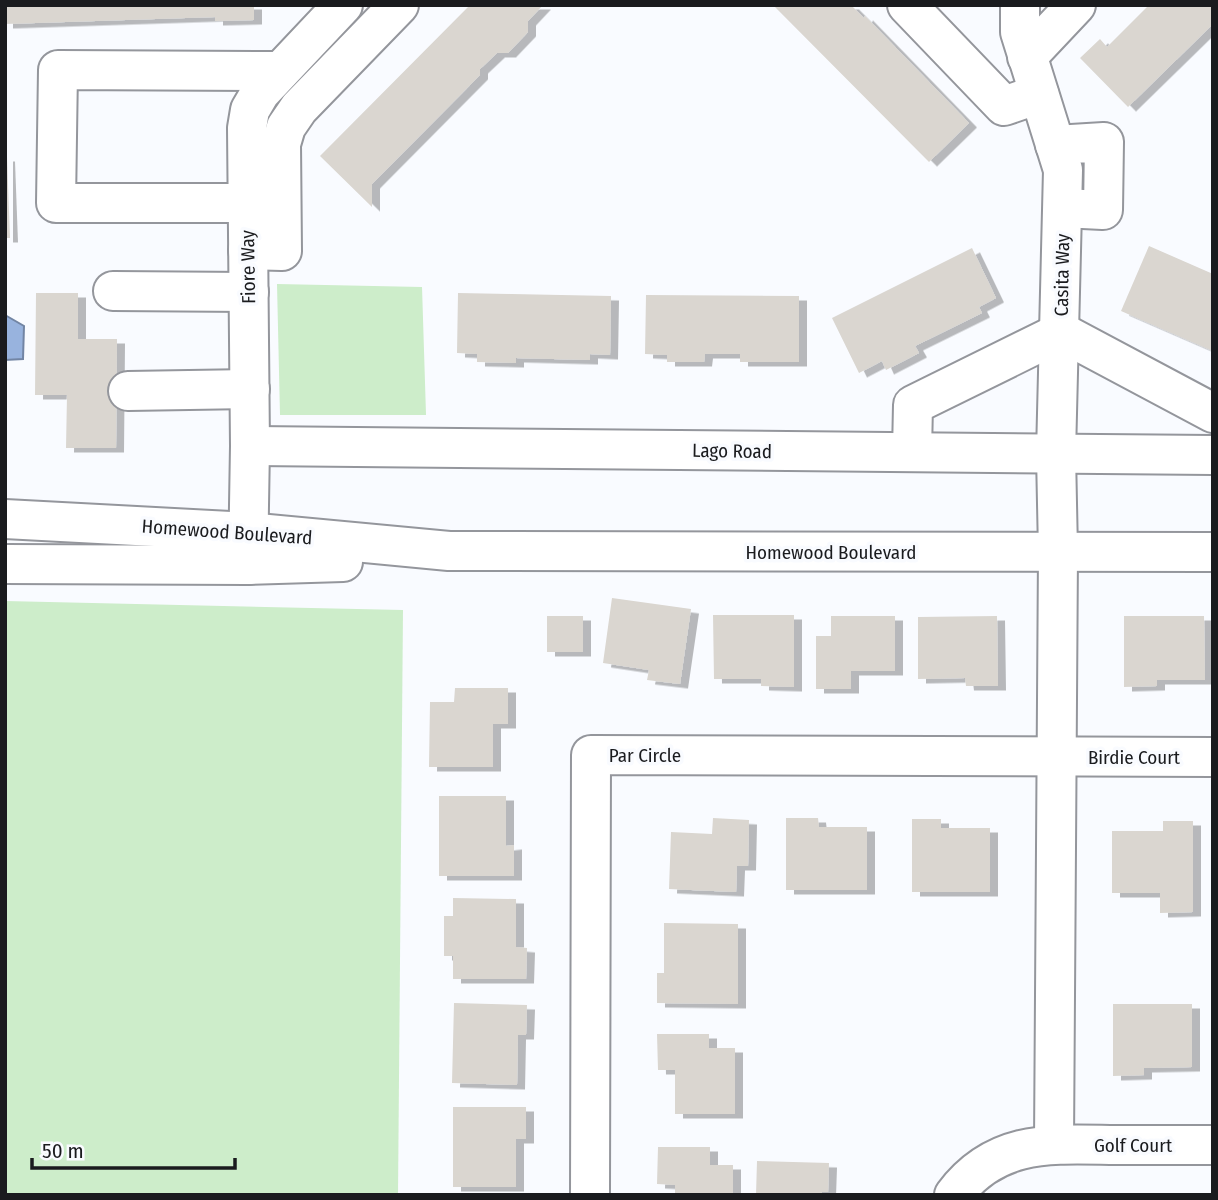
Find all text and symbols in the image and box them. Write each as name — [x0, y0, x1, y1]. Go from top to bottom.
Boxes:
street label: Fiore Way — [236, 229, 260, 304]
street label: Casita Way — [1050, 233, 1074, 316]
street label: Lago Road — [692, 439, 772, 463]
street label: Homewood Boulevard — [141, 515, 313, 549]
street label: Homewood Boulevard — [746, 541, 916, 564]
street label: Par Circle — [609, 744, 681, 767]
street label: Birdie Court — [1088, 746, 1181, 769]
scale bar — [32, 1126, 234, 1170]
street label: Golf Court — [1094, 1134, 1173, 1157]
text: 50 m — [42, 1138, 84, 1164]

